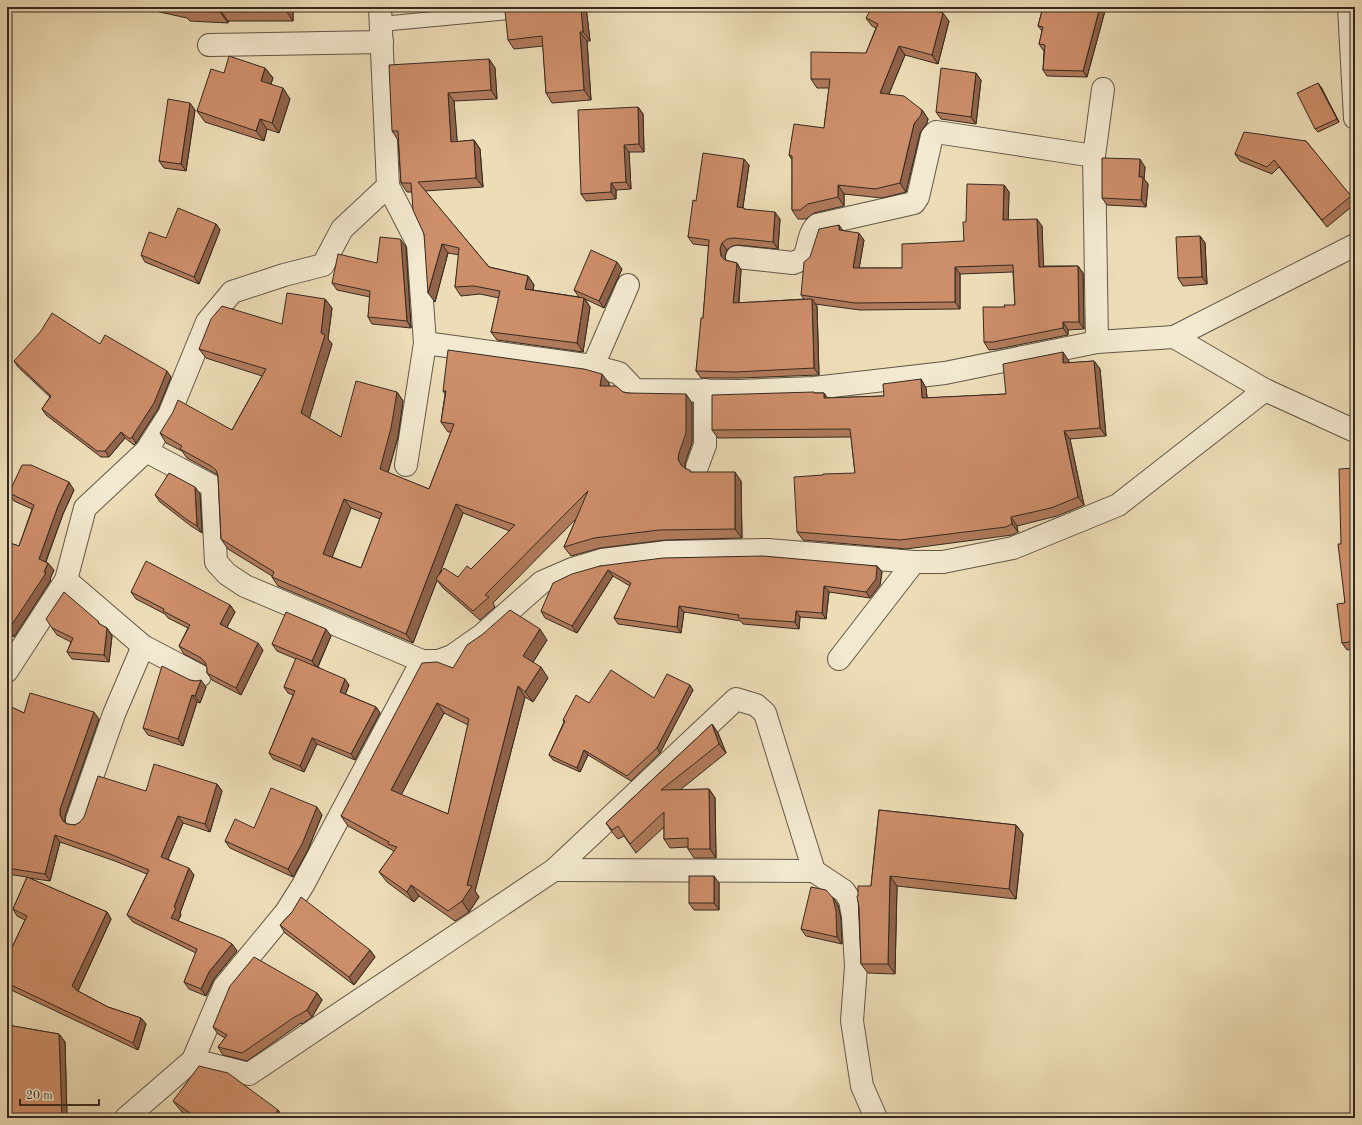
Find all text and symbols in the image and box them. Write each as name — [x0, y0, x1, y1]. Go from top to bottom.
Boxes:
scale bar — [20, 1081, 99, 1107]
text: 20 m — [26, 1090, 53, 1102]

